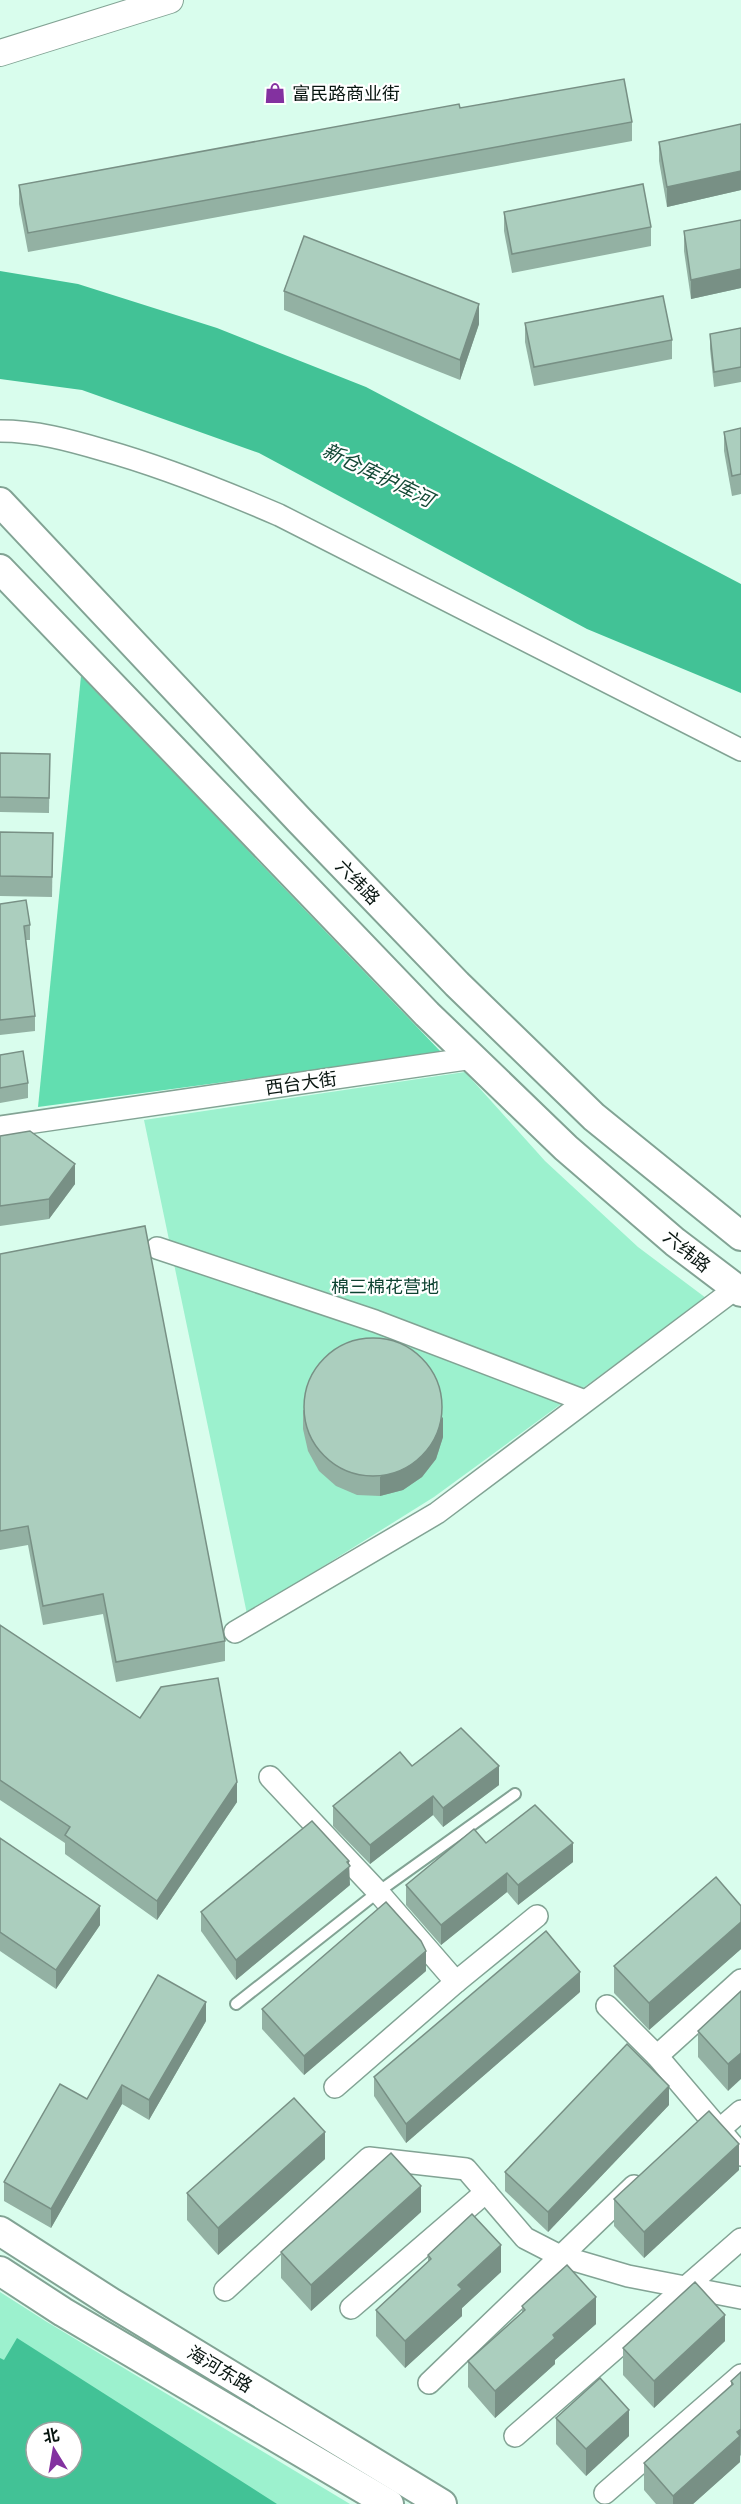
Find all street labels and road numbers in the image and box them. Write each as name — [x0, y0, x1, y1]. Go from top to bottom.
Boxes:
street label: 六纬路 — [331, 855, 385, 909]
street label: 西台大街 — [264, 1067, 338, 1099]
street label: 六纬路 — [659, 1225, 715, 1277]
street label: 海河东路 — [183, 2341, 257, 2397]

